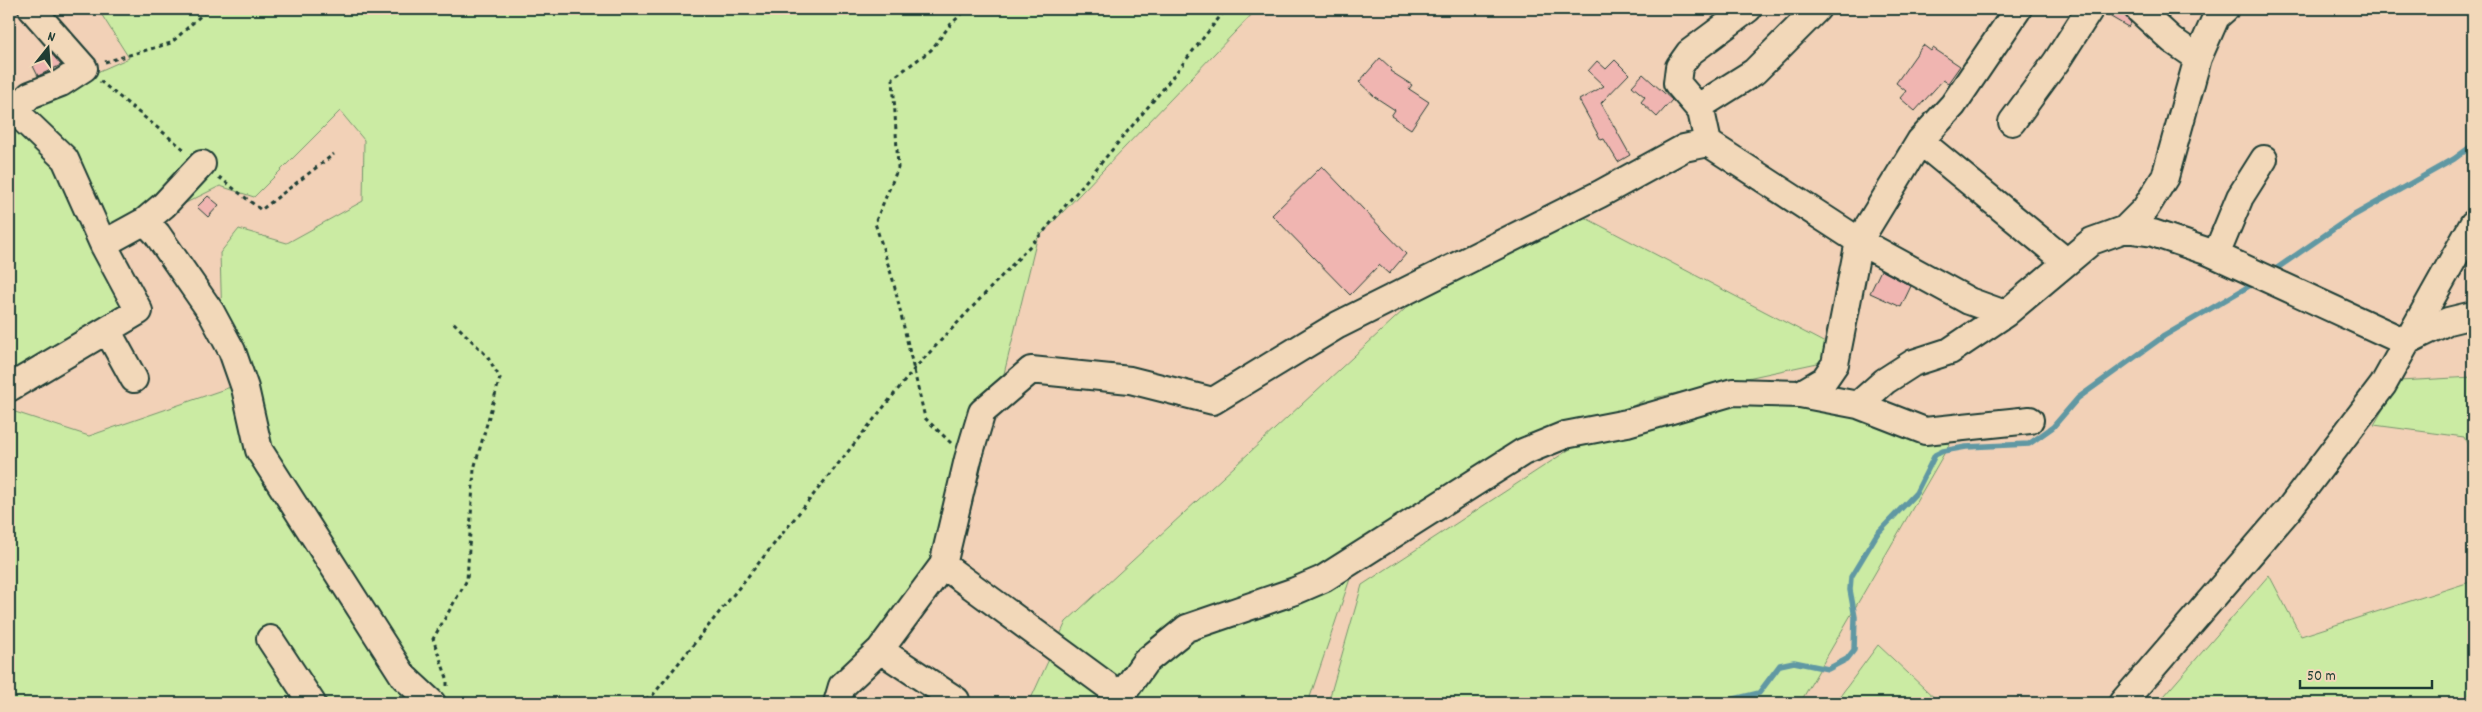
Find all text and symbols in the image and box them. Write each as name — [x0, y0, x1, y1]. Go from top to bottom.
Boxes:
north arrow — [22, 22, 72, 72]
text: N — [45, 27, 58, 48]
scale bar — [2300, 657, 2432, 689]
text: 50 m — [2307, 666, 2336, 688]

